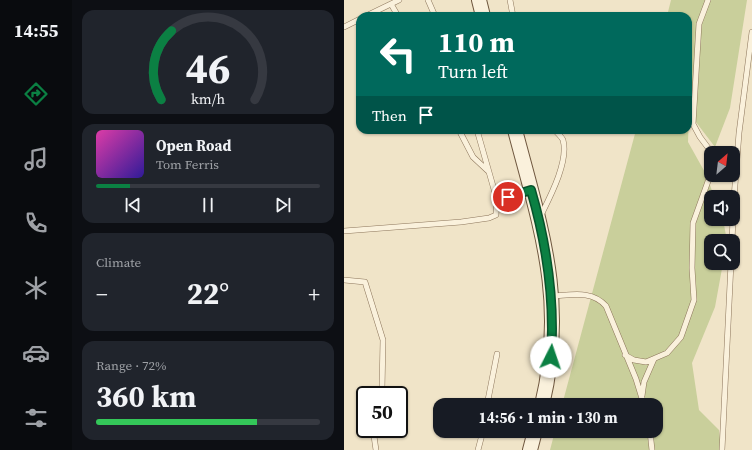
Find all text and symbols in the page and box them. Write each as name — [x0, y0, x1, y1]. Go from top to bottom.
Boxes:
text: 14:55 — [14, 18, 58, 43]
text: 110 m — [438, 23, 515, 61]
icon: left — [372, 28, 424, 80]
text: 46 — [185, 40, 231, 97]
text: Turn left — [438, 59, 508, 84]
icon: directions — [22, 80, 50, 108]
text: km/h — [191, 89, 225, 109]
icon: arrive — [415, 104, 437, 126]
text: Then — [372, 105, 407, 126]
text: Open Road — [156, 135, 231, 156]
icon: music — [22, 145, 50, 173]
north arrow — [704, 146, 740, 182]
map controls — [704, 146, 740, 270]
text: Tom Ferris — [156, 156, 219, 173]
pin — [491, 180, 525, 214]
icon: arrive — [497, 186, 519, 208]
button: sound — [704, 190, 740, 226]
icon: previous — [122, 194, 144, 216]
icon: pause — [197, 194, 219, 216]
icon: next — [272, 194, 294, 216]
icon: phone — [22, 209, 50, 237]
button: search — [704, 234, 740, 270]
text: Climate — [96, 254, 141, 271]
text: 22° — [187, 273, 229, 314]
icon: climate — [22, 274, 50, 302]
text: − — [96, 279, 108, 309]
text: + — [308, 279, 320, 309]
position arrow — [530, 336, 572, 378]
icon: car — [22, 339, 50, 367]
text: Range · 72% — [96, 357, 167, 374]
text: 360 km — [96, 376, 196, 417]
speed limit sign: 50 — [356, 386, 408, 438]
icon: filters — [22, 404, 50, 432]
text: 14:56 · 1 min · 130 m — [479, 407, 618, 428]

